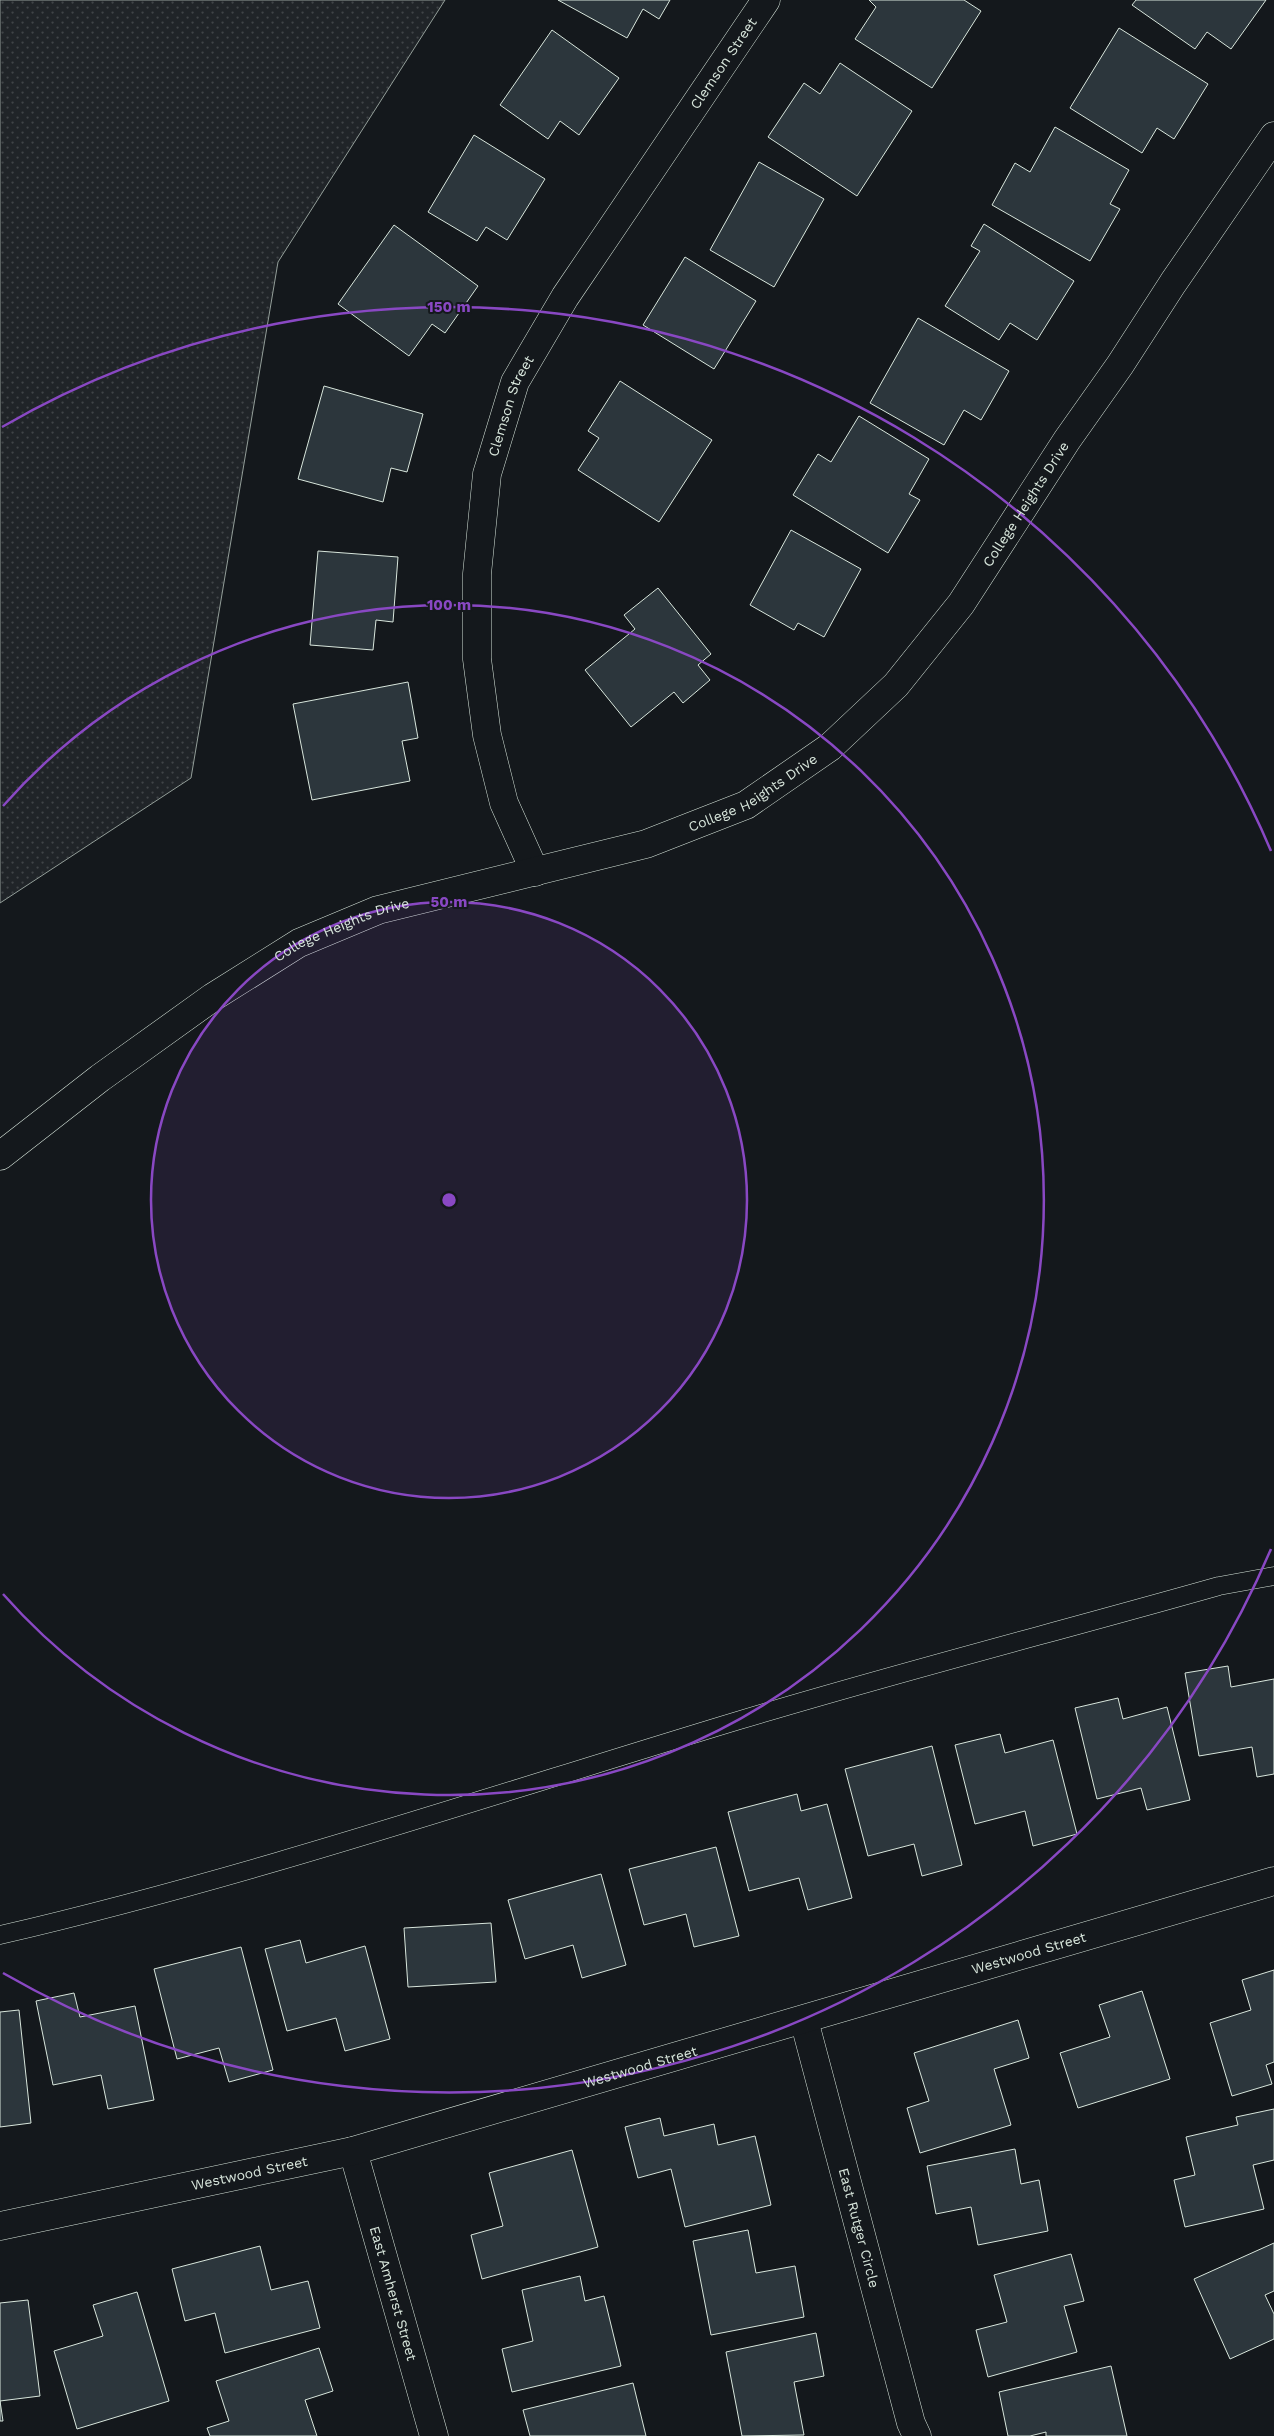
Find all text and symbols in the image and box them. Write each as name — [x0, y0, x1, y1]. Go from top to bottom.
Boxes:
street label: Clemson Street — [687, 14, 760, 112]
text: 150 m — [427, 298, 471, 316]
street label: Clemson Street — [485, 353, 537, 458]
street label: College Heights Drive — [979, 438, 1072, 570]
text: 100 m — [427, 596, 471, 614]
street label: College Heights Drive — [686, 750, 820, 835]
text: 50 m — [431, 893, 467, 911]
street label: College Heights Drive — [271, 895, 411, 965]
centre of rings — [440, 1191, 458, 1209]
street label: Westwood Street — [970, 1929, 1088, 1977]
street label: Westwood Street — [581, 2042, 699, 2091]
street label: Westwood Street — [190, 2153, 309, 2193]
street label: East Rutger Circle — [836, 2166, 883, 2289]
street label: East Amherst Street — [367, 2224, 420, 2363]

